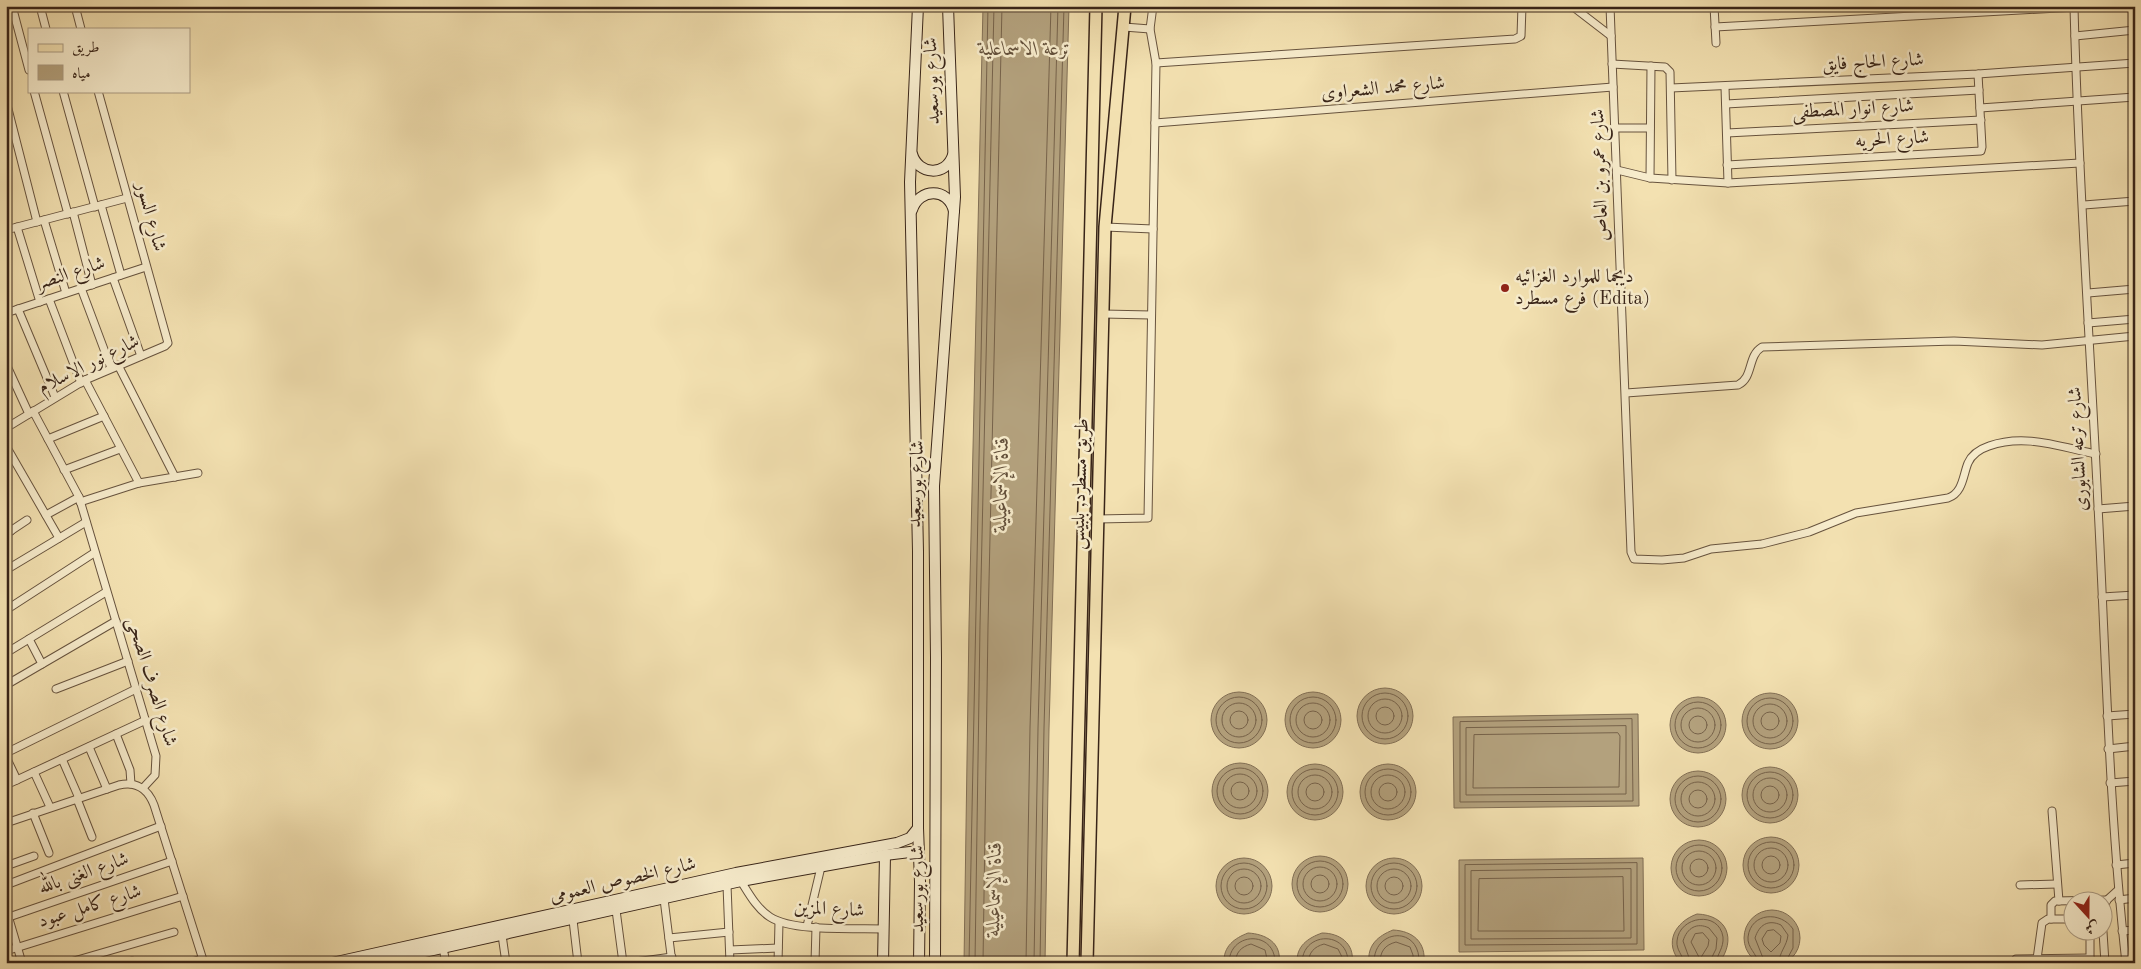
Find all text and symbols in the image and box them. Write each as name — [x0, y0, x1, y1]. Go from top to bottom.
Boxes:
legend — [28, 28, 190, 92]
street label: شارع بورسعيد — [922, 37, 948, 125]
water label: ترعة الاسماعلية — [976, 40, 1072, 60]
text: طريق — [72, 41, 99, 57]
street label: شارع الحاج فايق — [1822, 51, 1925, 81]
text: مياه — [72, 67, 90, 82]
street label: شارع محمد الشعراوى — [1320, 74, 1446, 108]
street label: شارع انوار المصطفى — [1792, 97, 1915, 127]
street label: شارع عمرو بن العاص — [1589, 108, 1617, 242]
street label: شارع الحريه — [1855, 129, 1930, 155]
street label: شارع السور — [127, 178, 168, 255]
street label: شارع النصر — [33, 254, 109, 298]
place label: ديجما للموارد الغزائيه فرع مسطرد (Edita) — [1515, 268, 1650, 313]
marker: ديجما للموارد الغزائيه فرع مسطرد (Edita) — [1499, 282, 1511, 294]
street label: شارع نور الاسلام — [35, 332, 145, 402]
street label: شارع ترعه الشابورى — [2066, 386, 2096, 512]
street label: طريق مسطرد, بلبيس — [1069, 418, 1094, 550]
water label: قناة الإسماعيلية — [991, 436, 1016, 534]
street label: شارع بورسعيد — [906, 440, 932, 528]
street label: شارع الصرف الصحى — [119, 615, 180, 750]
water label: قناة الإسماعيلية — [984, 841, 1009, 939]
street label: شارع الغنى بالله — [34, 843, 133, 902]
street label: شارع بورسعيد — [909, 845, 932, 933]
street label: شارع الخصوص العمومى — [548, 855, 699, 911]
street label: شارع كامل عبود — [36, 881, 145, 936]
north arrow — [2064, 892, 2114, 942]
street label: شارع المزين — [793, 899, 865, 925]
text: ش — [2083, 918, 2101, 936]

